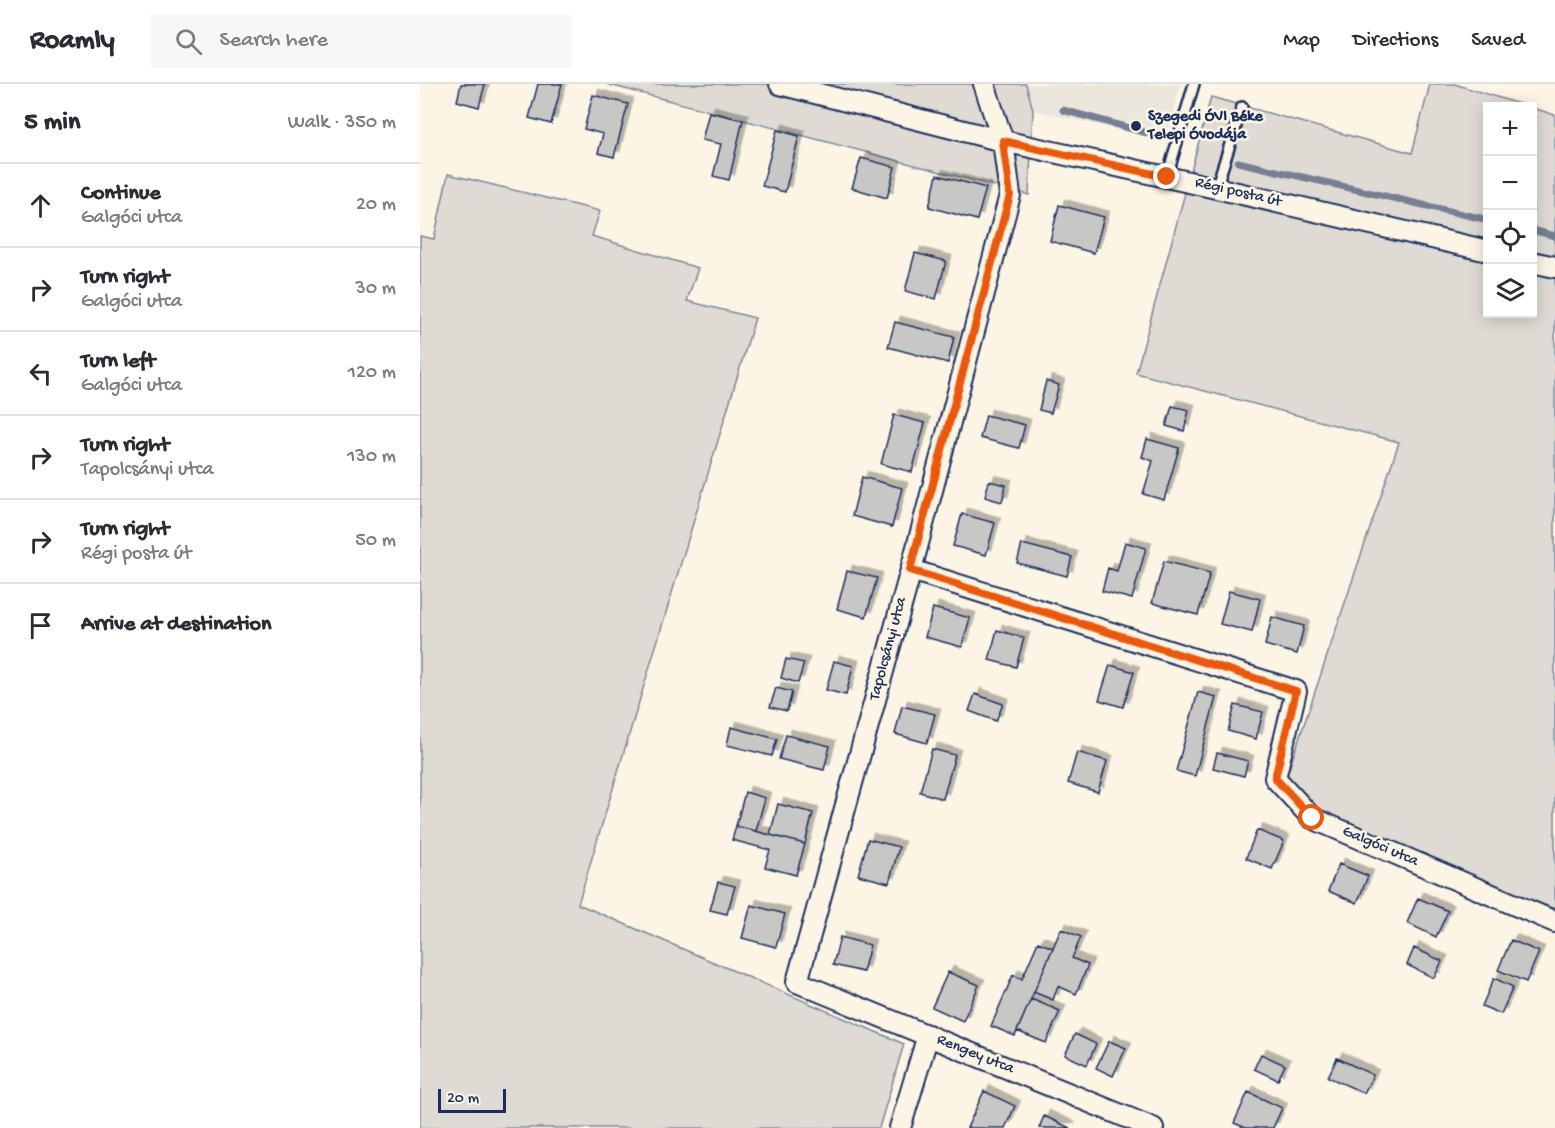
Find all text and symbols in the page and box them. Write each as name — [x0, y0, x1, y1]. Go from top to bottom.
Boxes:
search box — [151, 14, 571, 68]
text: Roamly — [30, 25, 115, 58]
icon: search — [172, 25, 205, 58]
text: Search here — [220, 28, 328, 54]
text: Map — [1283, 29, 1320, 54]
text: Directions — [1353, 29, 1438, 54]
text: Saved — [1471, 29, 1525, 54]
map controls — [1483, 102, 1537, 318]
button: + — [1483, 102, 1537, 156]
text: 5 min — [24, 108, 80, 139]
place label: Szegedi ÓVI Béke Telepi Óvodája — [1146, 108, 1263, 145]
text: Walk · 350 m — [288, 112, 396, 135]
marker: Szegedi ÓVI Béke Telepi Óvodája — [1129, 119, 1143, 133]
button: − — [1483, 156, 1537, 210]
route end — [1153, 163, 1179, 189]
street label: Régi posta út — [1193, 174, 1285, 213]
text: Continue — [81, 181, 161, 207]
icon: ahead — [24, 189, 57, 222]
text: 20 m — [356, 194, 396, 217]
text: Galgóci utca — [81, 207, 182, 230]
button: locate — [1483, 210, 1537, 264]
button: layers — [1483, 264, 1537, 318]
text: Turn right — [81, 265, 169, 291]
icon: right — [24, 273, 57, 306]
text: 30 m — [355, 278, 396, 301]
text: Galgóci utca — [81, 291, 182, 314]
text: Turn left — [81, 349, 155, 375]
icon: left — [24, 357, 57, 390]
text: 120 m — [348, 362, 396, 385]
text: Galgóci utca — [81, 375, 182, 398]
text: Turn right — [81, 433, 169, 459]
icon: right — [24, 441, 57, 474]
text: 130 m — [347, 446, 396, 469]
text: Tapolcsányi utca — [81, 459, 214, 482]
text: Turn right — [81, 517, 169, 543]
icon: right — [24, 525, 57, 558]
text: 50 m — [355, 530, 396, 553]
text: Régi posta út — [81, 543, 191, 566]
street label: Tapolcsányi utca — [866, 594, 912, 704]
icon: arrive — [24, 609, 57, 642]
text: Arrive at destination — [81, 612, 271, 638]
route start — [1298, 804, 1324, 830]
street label: Galgóci utca — [1339, 822, 1422, 872]
street label: Rengey utca — [934, 1031, 1017, 1080]
scale bar — [438, 1086, 506, 1114]
text: 20 m — [447, 1090, 479, 1109]

